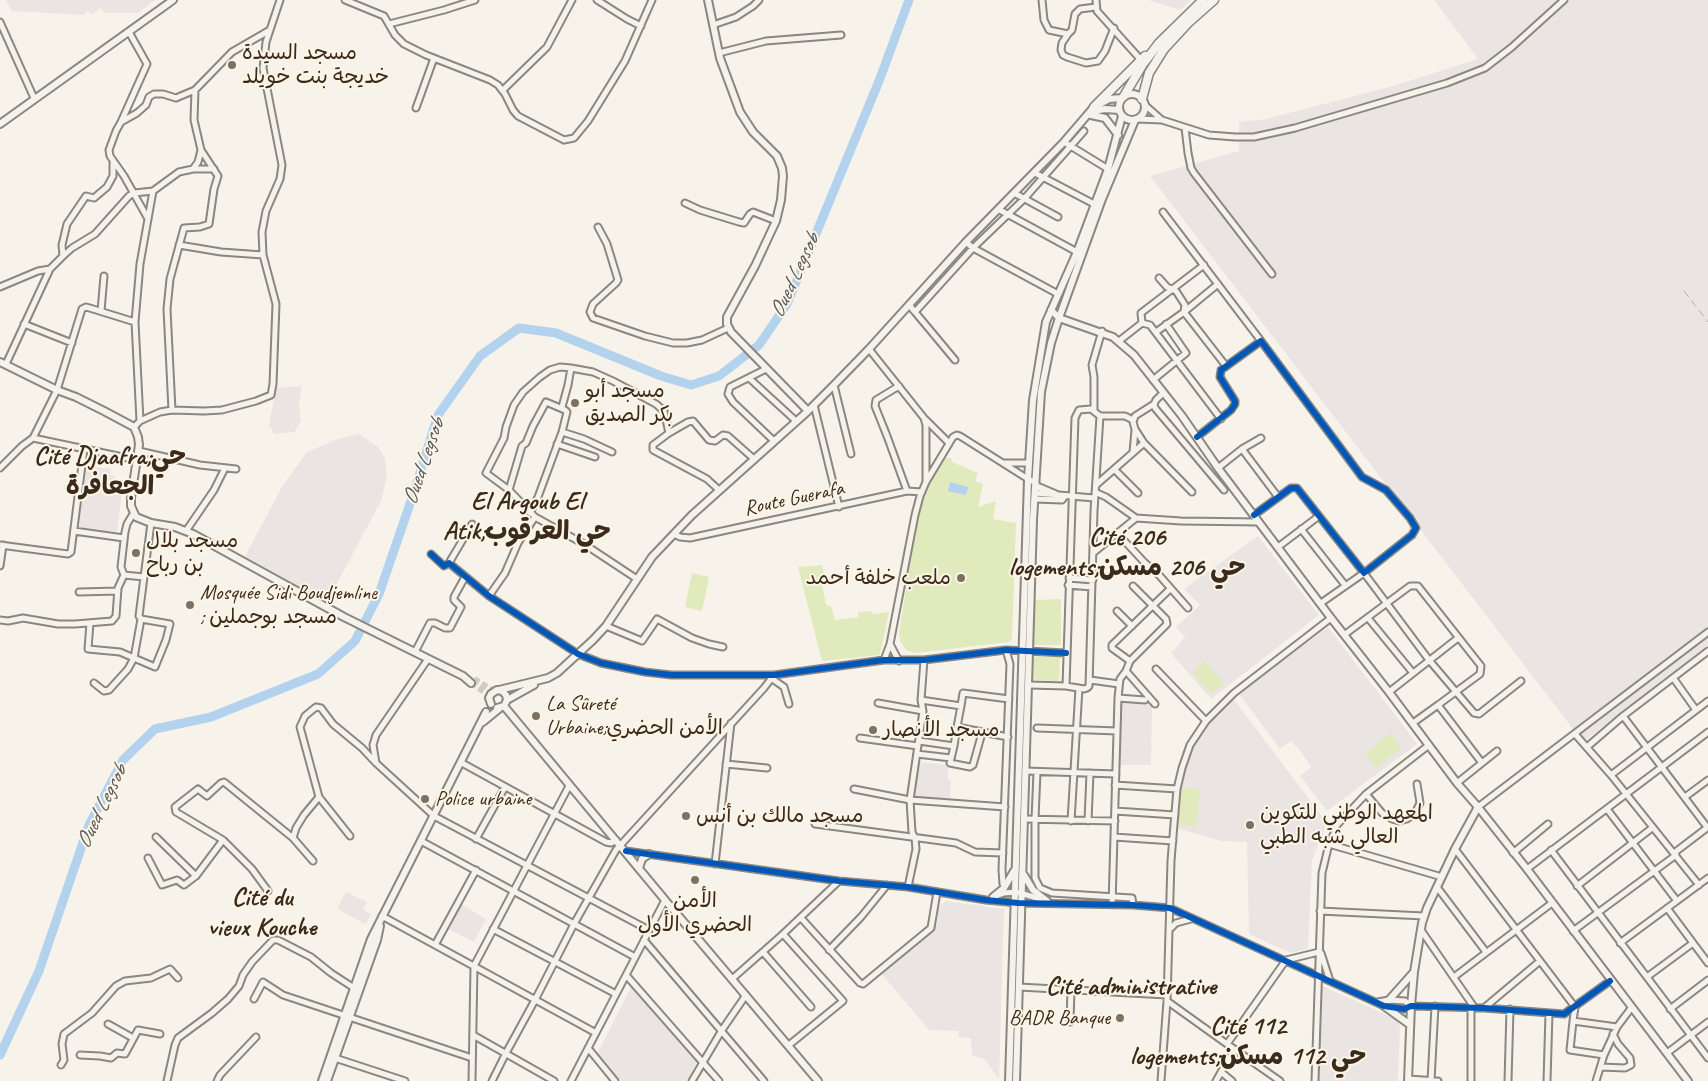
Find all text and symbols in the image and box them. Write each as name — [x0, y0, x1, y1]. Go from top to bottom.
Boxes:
place label: مسجد السيدة خديجة بنت خويلد — [242, 40, 389, 90]
marker: مسجد السيدة خديجة بنت خويلد — [226, 59, 238, 71]
water label: Oued Legsob — [764, 230, 826, 322]
place label: مسجد أبو بكر الصديق — [585, 378, 673, 428]
marker: مسجد أبو بكر الصديق — [569, 397, 581, 409]
water label: Oued Legsob — [397, 415, 451, 509]
district label: Cité Djaafra;حي الجعافرة — [34, 441, 186, 502]
street label: Route Guerafa — [742, 476, 846, 522]
district label: El Argoub El Atik;حي العرقوب — [443, 486, 611, 548]
district label: Cité 206 logements;حي 206 مسكن — [1009, 522, 1245, 584]
place label: مسجد بلال بن رباح — [146, 528, 238, 578]
marker: مسجد بلال بن رباح — [130, 547, 142, 559]
place label: ملعب خلفة أحمد — [806, 565, 951, 591]
marker: ملعب خلفة أحمد — [955, 572, 967, 584]
place label: Mosquée Sidi Boudjemline ; مسجد بوجملين — [200, 580, 377, 630]
marker: Mosquée Sidi Boudjemline ; مسجد بوجملين — [184, 599, 196, 611]
place label: La Sûreté Urbaine;الأمن الحضري — [546, 691, 723, 741]
marker: La Sûreté Urbaine;الأمن الحضري — [530, 710, 542, 722]
place label: مسجد الأنصار — [883, 717, 1000, 743]
marker: مسجد الأنصار — [867, 724, 879, 736]
water label: Oued Legsob — [71, 761, 133, 853]
place label: Police urbaine — [435, 786, 531, 812]
marker: Police urbaine — [419, 793, 431, 805]
place label: المعهد الوطني للتكوين العالي شبه الطبي — [1260, 800, 1433, 850]
place label: مسجد مالك بن أنس — [696, 803, 863, 829]
marker: مسجد مالك بن أنس — [680, 810, 692, 822]
marker: المعهد الوطني للتكوين العالي شبه الطبي — [1244, 819, 1256, 831]
marker: الأمن الحضري الأول — [689, 874, 701, 886]
district label: Cité du vieux Kouche — [208, 882, 316, 944]
place label: الأمن الحضري الأول — [638, 888, 752, 938]
district label: Cité administrative — [1046, 971, 1216, 1003]
place label: BADR Banque — [1009, 1005, 1110, 1031]
district label: Cité 112 logements;حي 112 مسكن — [1130, 1011, 1366, 1072]
marker: BADR Banque — [1114, 1012, 1126, 1024]

